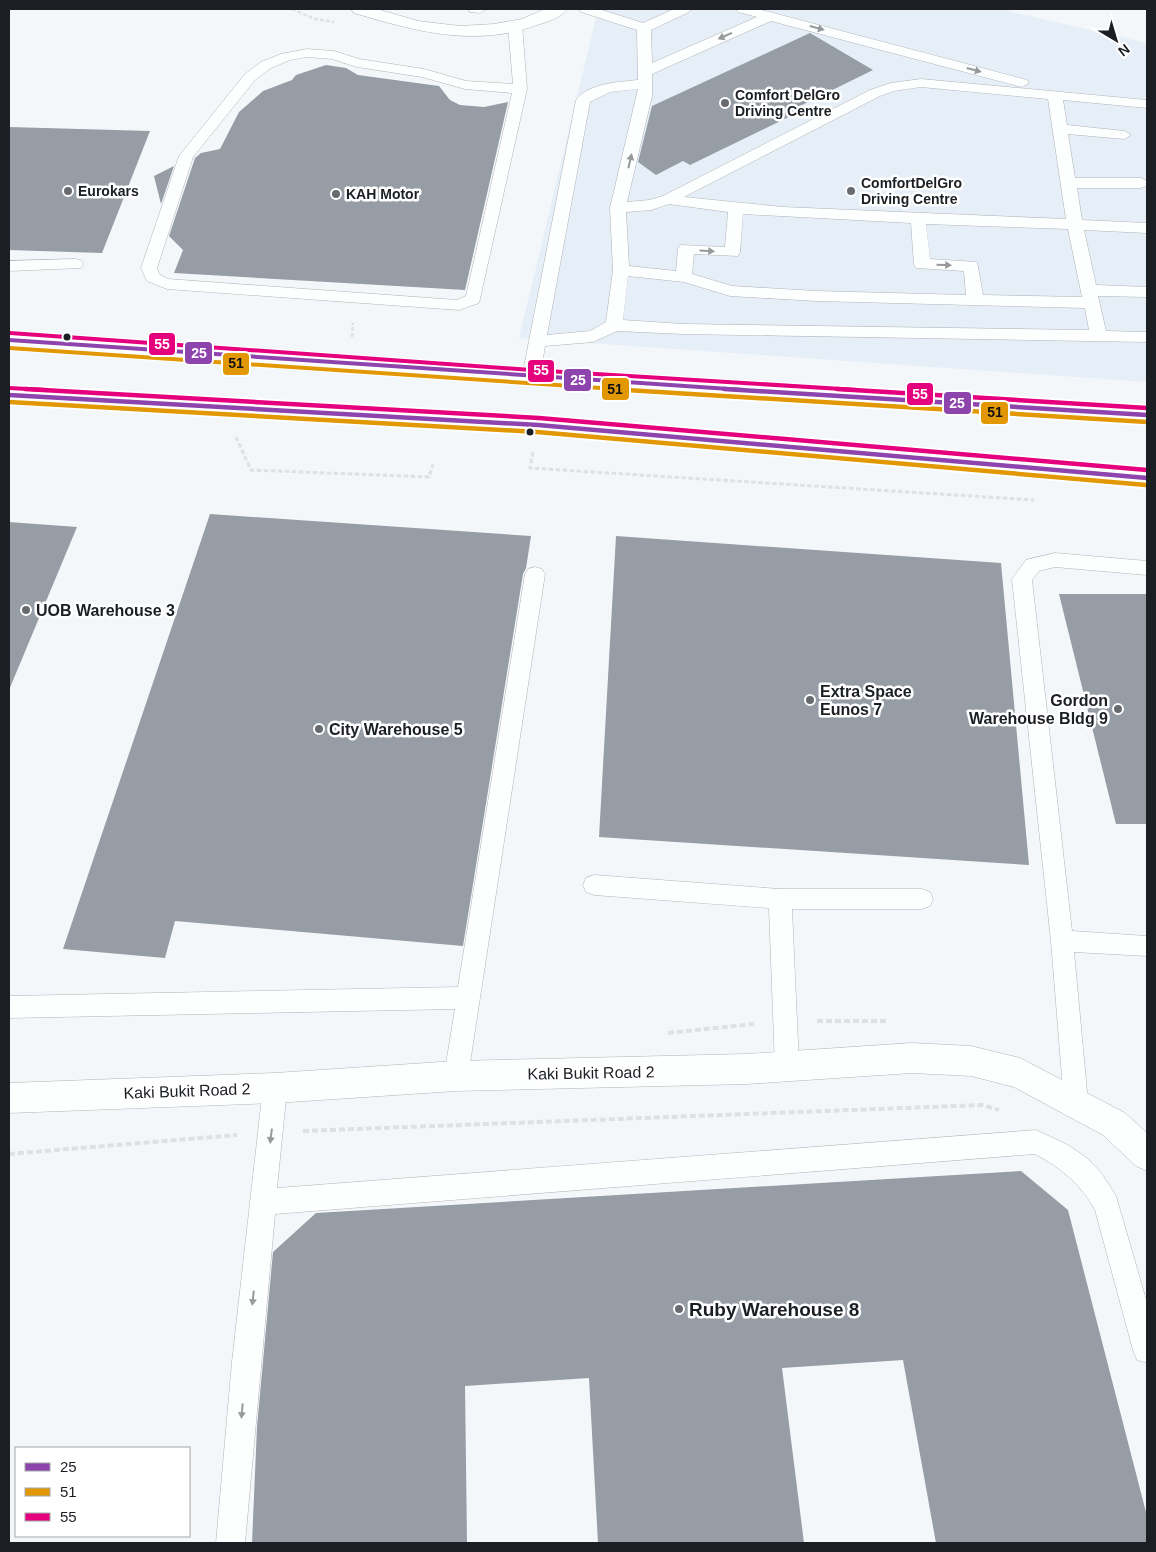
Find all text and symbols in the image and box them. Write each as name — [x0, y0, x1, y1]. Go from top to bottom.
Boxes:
north arrow — [1091, 15, 1141, 65]
one-way arrow — [810, 24, 825, 32]
one-way arrow — [718, 32, 732, 40]
text: N — [1115, 41, 1133, 60]
one-way arrow — [967, 66, 982, 74]
place label: Comfort DelGro Driving Centre — [735, 87, 840, 119]
marker: Comfort DelGro Driving Centre — [719, 97, 731, 109]
one-way arrow — [626, 153, 634, 168]
place label: ComfortDelGro Driving Centre — [861, 175, 962, 207]
place label: Eurokars — [78, 183, 139, 199]
marker: Eurokars — [62, 185, 74, 197]
marker: ComfortDelGro Driving Centre — [845, 185, 857, 197]
place label: KAH Motor — [346, 186, 420, 202]
marker: KAH Motor — [330, 188, 342, 200]
one-way arrow — [700, 247, 716, 255]
one-way arrow — [937, 261, 953, 269]
unlabelled marker — [62, 332, 72, 342]
line badge: 55 — [148, 332, 176, 356]
text: 55 — [154, 336, 170, 352]
line badge: 25 — [184, 341, 213, 365]
text: 25 — [191, 345, 207, 361]
line badge: 51 — [222, 352, 250, 376]
text: 51 — [228, 355, 244, 371]
line badge: 55 — [527, 359, 555, 383]
text: 55 — [533, 362, 549, 378]
line badge: 25 — [563, 368, 592, 392]
text: 25 — [570, 372, 586, 388]
line badge: 51 — [601, 377, 630, 401]
text: 51 — [607, 381, 623, 397]
line badge: 55 — [906, 382, 934, 406]
text: 55 — [912, 386, 928, 402]
line badge: 25 — [943, 391, 972, 415]
text: 25 — [949, 395, 965, 411]
line badge: 51 — [980, 401, 1009, 425]
text: 51 — [987, 404, 1003, 420]
unlabelled marker — [525, 427, 535, 437]
place label: UOB Warehouse 3 — [36, 602, 175, 619]
marker: UOB Warehouse 3 — [20, 604, 32, 616]
place label: Extra Space Eunos 7 — [820, 683, 912, 718]
place label: Gordon Warehouse Bldg 9 — [969, 692, 1108, 727]
marker: Extra Space Eunos 7 — [804, 694, 816, 706]
marker: Gordon Warehouse Bldg 9 — [1112, 703, 1124, 715]
place label: City Warehouse 5 — [329, 721, 463, 738]
marker: City Warehouse 5 — [313, 723, 325, 735]
street label: Kaki Bukit Road 2 — [527, 1063, 655, 1083]
street label: Kaki Bukit Road 2 — [123, 1080, 251, 1102]
one-way arrow — [267, 1129, 275, 1145]
one-way arrow — [248, 1290, 256, 1306]
place label: Ruby Warehouse 8 — [689, 1299, 859, 1320]
marker: Ruby Warehouse 8 — [673, 1303, 685, 1315]
one-way arrow — [237, 1403, 245, 1419]
legend — [15, 1447, 190, 1537]
text: 25 — [60, 1458, 77, 1475]
text: 51 — [60, 1483, 77, 1500]
text: 55 — [60, 1508, 77, 1525]

